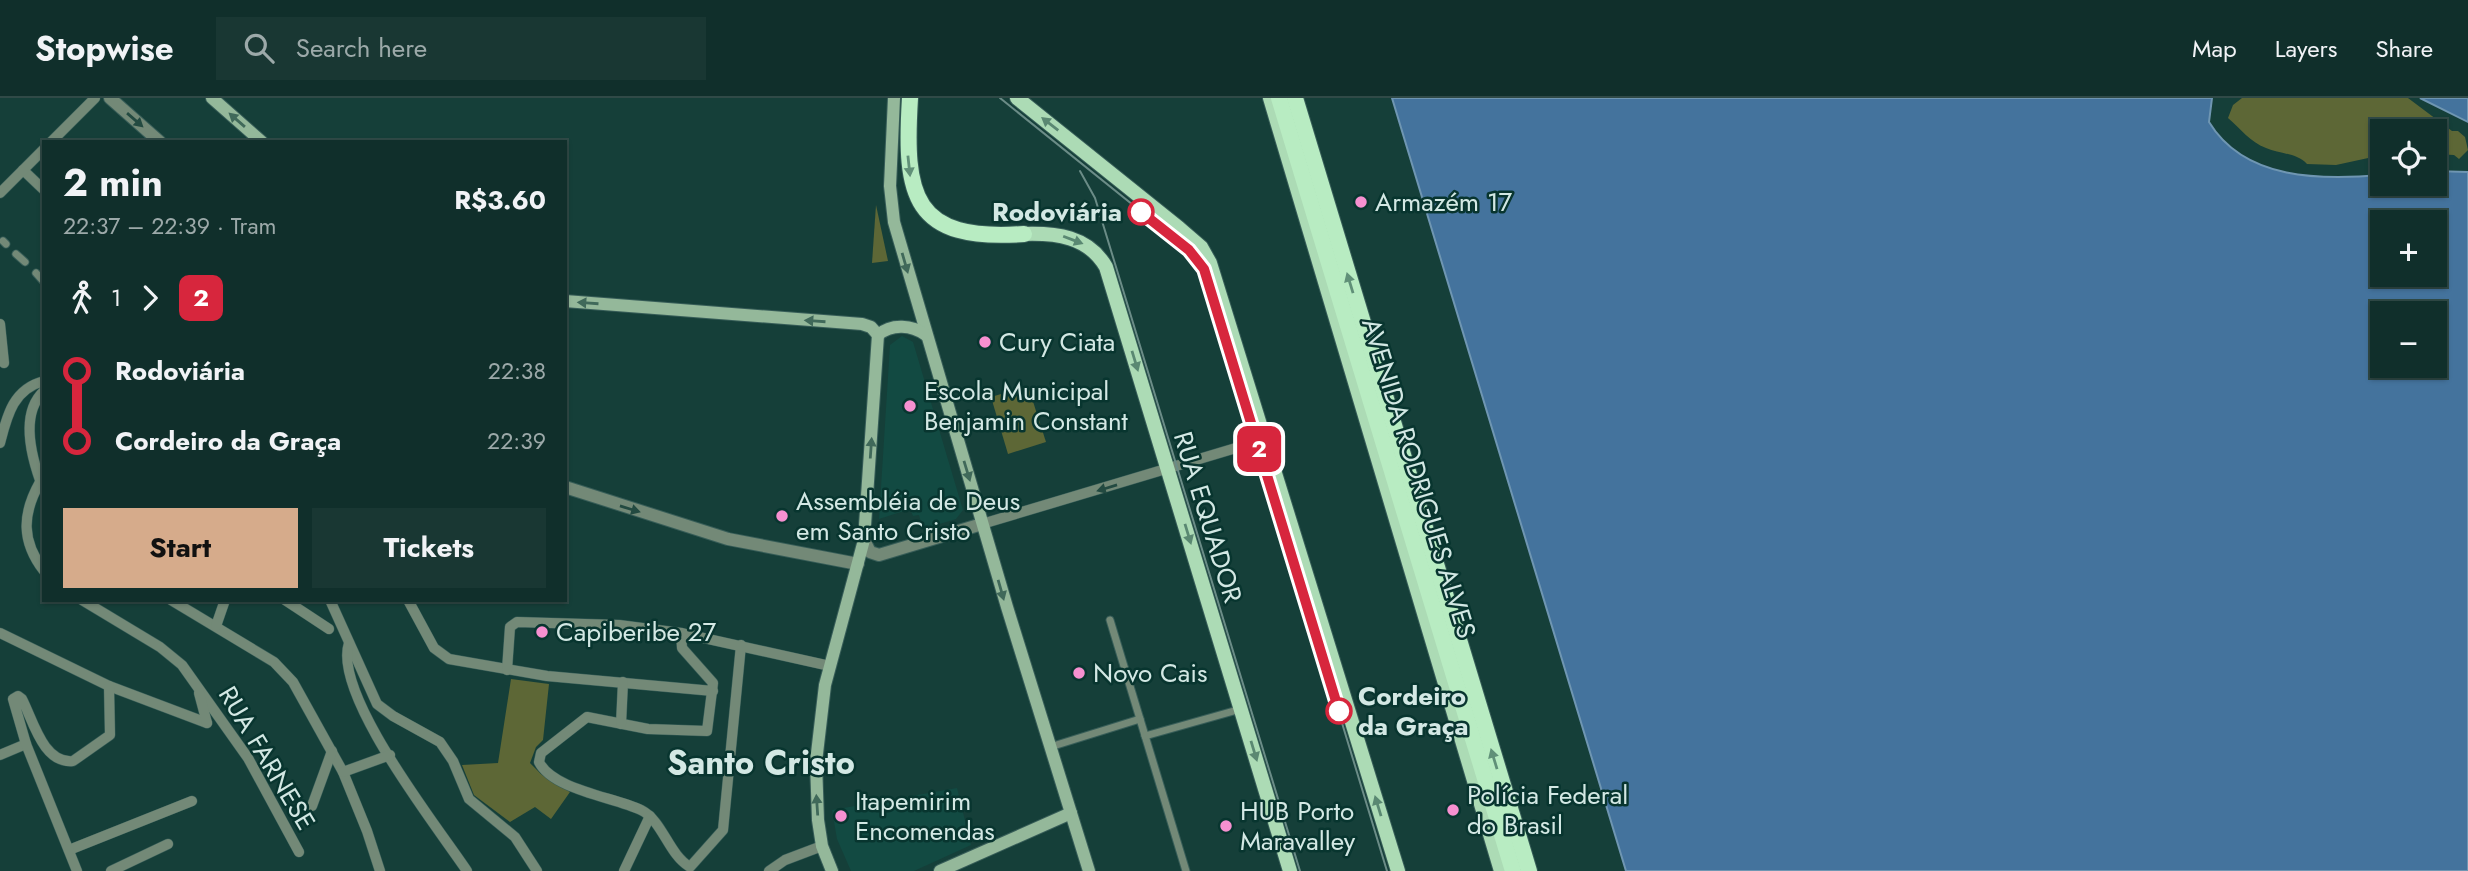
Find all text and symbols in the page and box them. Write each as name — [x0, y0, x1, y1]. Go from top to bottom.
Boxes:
search box — [216, 17, 706, 80]
text: Stopwise — [35, 25, 174, 72]
icon: search — [240, 29, 278, 67]
text: Search here — [296, 29, 427, 67]
text: Map — [2192, 31, 2237, 66]
text: Layers — [2275, 31, 2337, 66]
text: Share — [2375, 31, 2433, 66]
one-way arrow — [126, 112, 144, 128]
one-way arrow — [228, 112, 246, 128]
one-way arrow — [1041, 117, 1059, 131]
map controls — [2370, 119, 2447, 378]
button: locate — [2370, 119, 2447, 196]
text: 2 min — [63, 155, 163, 210]
one-way arrow — [904, 155, 915, 177]
text: R$3.60 — [454, 181, 546, 219]
place label: Armazém 17 — [1375, 183, 1513, 221]
place label: Rodoviária — [992, 193, 1122, 231]
marker: Armazém 17 — [1353, 194, 1369, 210]
marker: Rodoviária — [1128, 199, 1154, 225]
text: 22:37 – 22:39 · Tram — [63, 209, 277, 243]
button: + — [2370, 210, 2447, 287]
one-way arrow — [1062, 234, 1083, 245]
one-way arrow — [901, 253, 911, 274]
one-way arrow — [1345, 272, 1355, 293]
icon: walk — [63, 279, 101, 317]
icon: forward — [131, 279, 169, 317]
text: 2 — [193, 280, 209, 315]
text: 1 — [111, 281, 121, 315]
one-way arrow — [577, 297, 599, 308]
button: − — [2370, 301, 2447, 378]
street label: AVENIDA RODRIGUES ALVES — [1352, 313, 1486, 643]
one-way arrow — [803, 315, 825, 326]
place label: Cury Ciata — [999, 323, 1115, 361]
marker: Cury Ciata — [977, 334, 993, 350]
one-way arrow — [1130, 351, 1141, 372]
text: Rodoviária — [115, 352, 245, 390]
text: 22:38 — [488, 354, 546, 388]
place label: Escola Municipal Benjamin Constant — [924, 372, 1129, 440]
marker: Escola Municipal Benjamin Constant — [902, 398, 918, 414]
text: Cordeiro da Graça — [115, 422, 341, 460]
text: 22:39 — [487, 424, 546, 458]
line badge: 2 — [1236, 426, 1282, 472]
street label: RUA EQUADOR — [1164, 427, 1252, 608]
text: 2 — [1251, 431, 1267, 466]
one-way arrow — [866, 436, 877, 458]
one-way arrow — [962, 460, 972, 481]
place label: Assembléia de Deus em Santo Cristo — [796, 482, 1020, 550]
one-way arrow — [1096, 483, 1117, 493]
one-way arrow — [620, 504, 641, 514]
button: Start — [63, 508, 298, 588]
button: Tickets — [312, 508, 546, 588]
marker: Assembléia de Deus em Santo Cristo — [774, 508, 790, 524]
one-way arrow — [1183, 524, 1193, 545]
one-way arrow — [997, 580, 1007, 601]
place label: Capiberibe 27 — [556, 613, 717, 651]
marker: Capiberibe 27 — [534, 624, 550, 640]
place label: Novo Cais — [1093, 654, 1208, 692]
marker: Novo Cais — [1071, 665, 1087, 681]
place label: Cordeiro da Graça — [1358, 677, 1469, 745]
street label: RUA FARNESE — [209, 679, 325, 837]
marker: Cordeiro da Graça — [1326, 698, 1352, 724]
district label: Santo Cristo — [667, 739, 855, 786]
one-way arrow — [1250, 741, 1260, 762]
one-way arrow — [1488, 748, 1499, 769]
place label: Polícia Federal do Brasil — [1467, 776, 1628, 844]
place label: Itapemirim Encomendas — [855, 782, 995, 850]
place label: HUB Porto Maravalley — [1240, 792, 1356, 860]
one-way arrow — [811, 794, 822, 816]
one-way arrow — [1373, 795, 1383, 816]
marker: Polícia Federal do Brasil — [1445, 802, 1461, 818]
marker: Itapemirim Encomendas — [833, 808, 849, 824]
marker: HUB Porto Maravalley — [1218, 818, 1234, 834]

